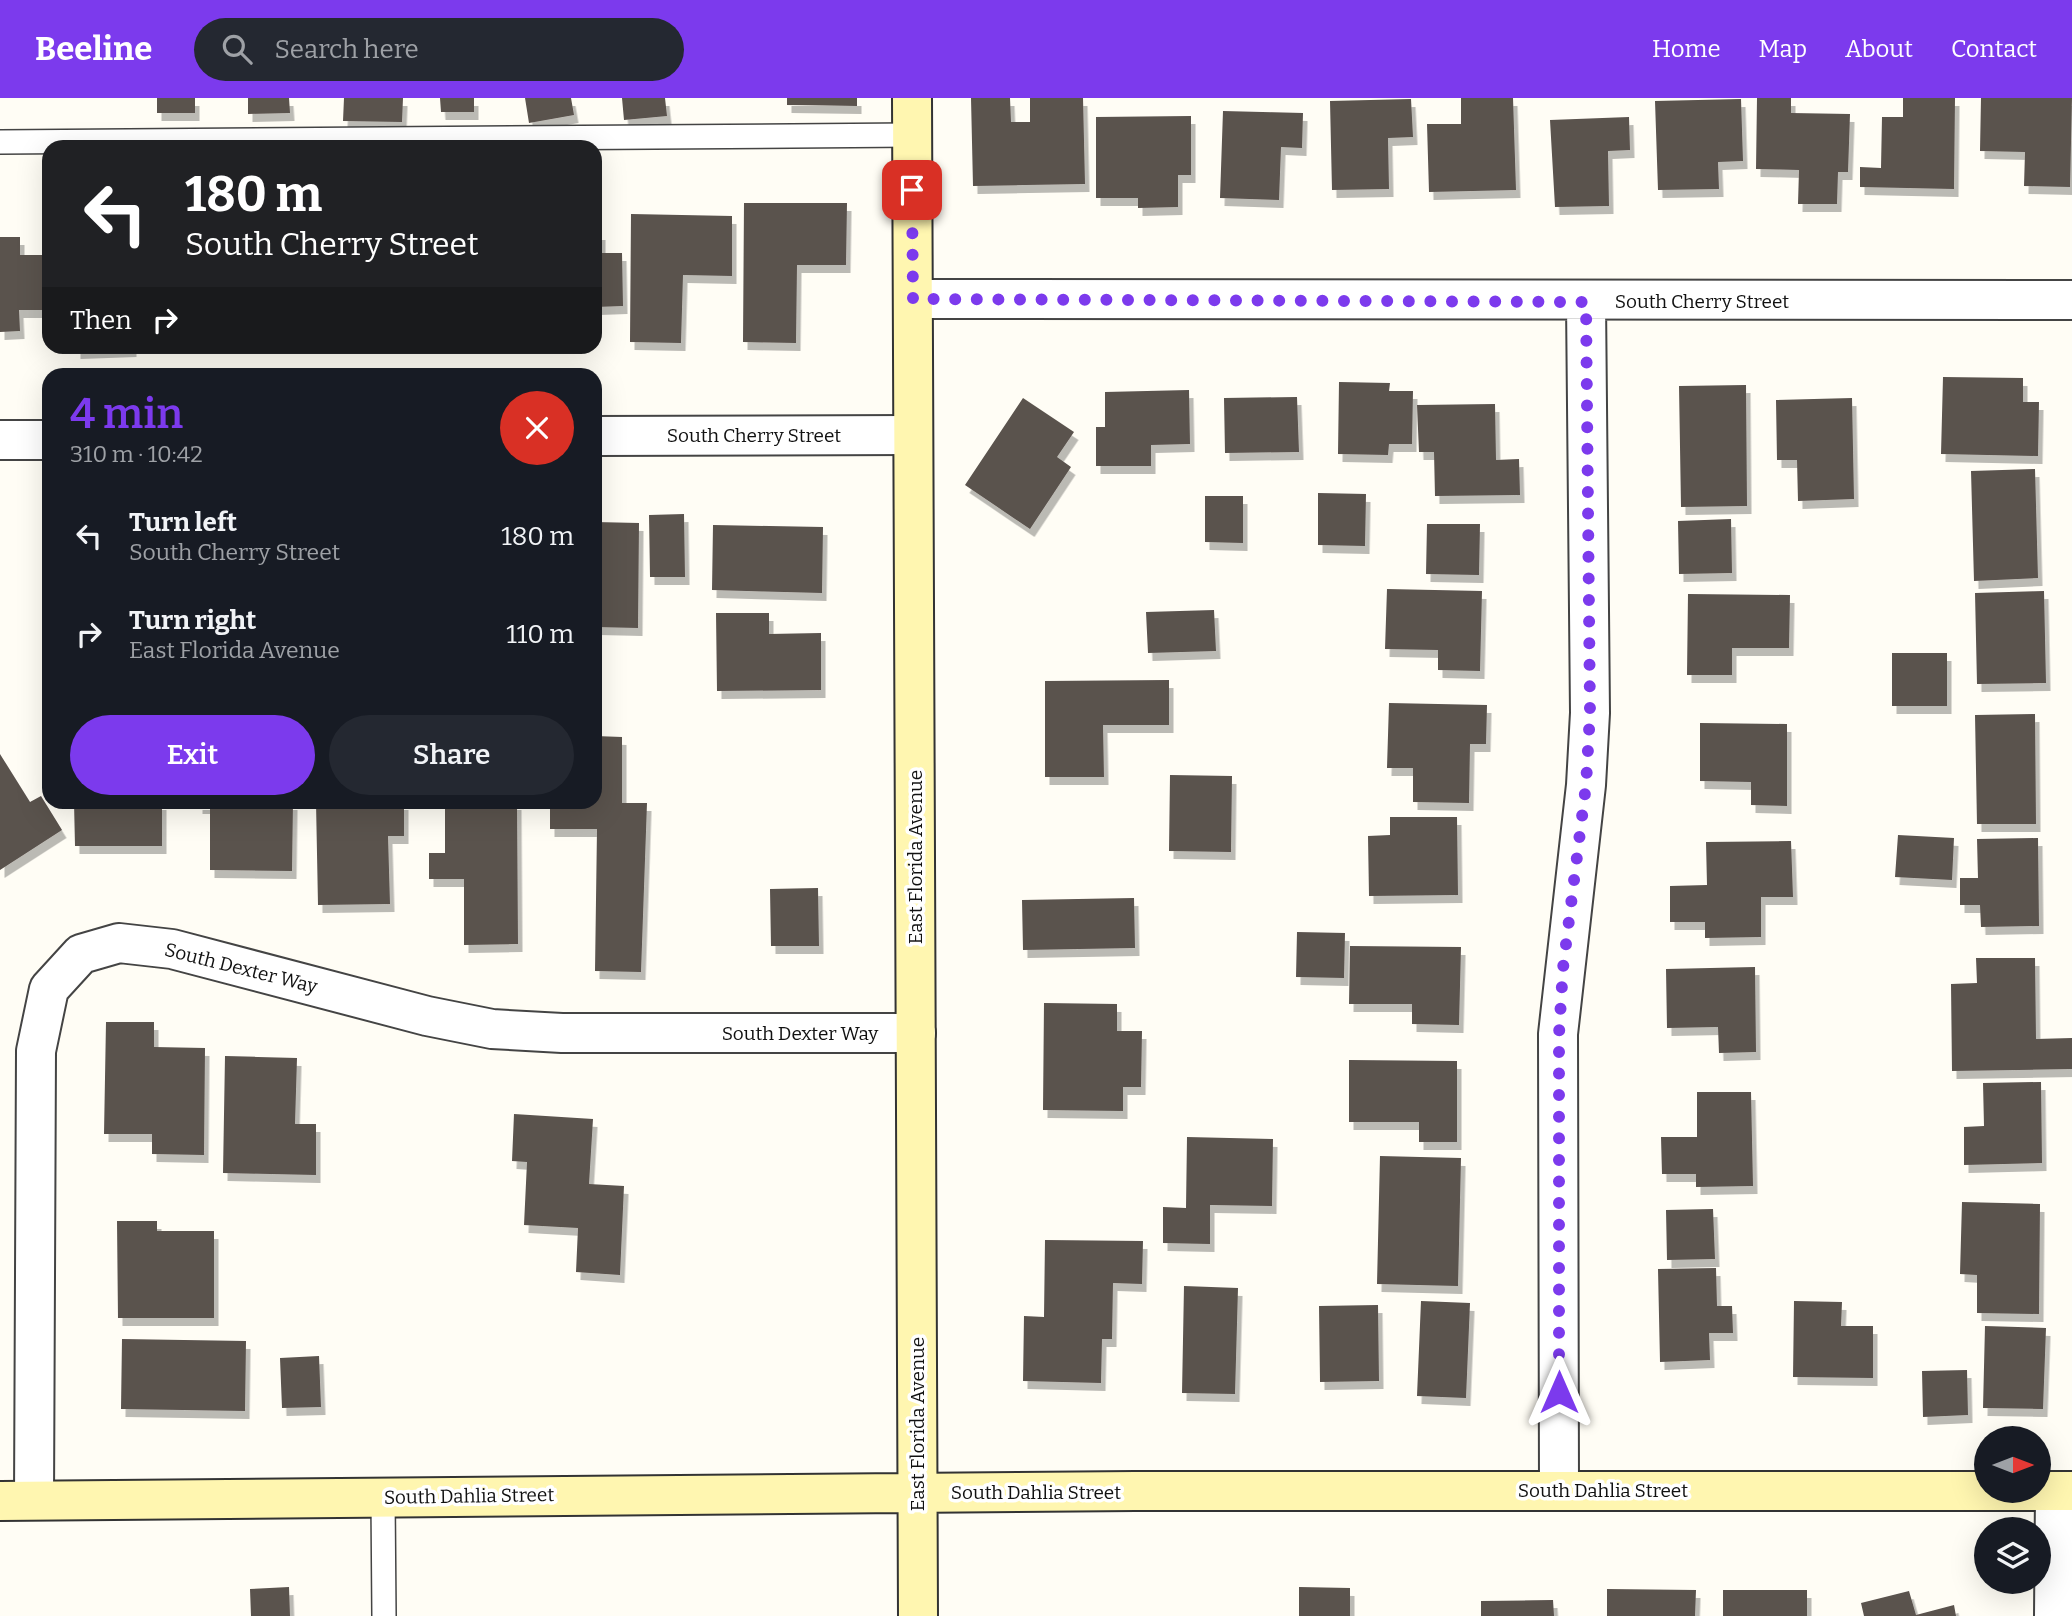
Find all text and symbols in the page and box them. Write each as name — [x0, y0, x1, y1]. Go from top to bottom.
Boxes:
search box — [194, 18, 684, 81]
text: Beeline — [35, 29, 152, 69]
icon: search — [218, 30, 256, 68]
text: Search here — [274, 34, 419, 65]
text: Home — [1652, 35, 1721, 63]
text: Map — [1759, 35, 1807, 63]
text: About — [1845, 35, 1913, 63]
text: Contact — [1951, 35, 2037, 63]
pin — [882, 160, 942, 220]
text: 180 m — [185, 165, 322, 224]
icon: left — [70, 168, 161, 259]
icon: arrive — [893, 171, 931, 209]
text: South Cherry Street — [185, 225, 479, 263]
street label: South Cherry Street — [1615, 290, 1789, 313]
icon: right — [146, 301, 184, 339]
text: Then — [70, 305, 132, 336]
text: 4 min — [70, 389, 183, 439]
button: close — [500, 391, 574, 465]
street label: South Cherry Street — [667, 424, 841, 447]
text: 310 m · 10:42 — [70, 440, 203, 468]
text: Turn left — [129, 507, 237, 538]
icon: left — [70, 517, 108, 555]
text: 180 m — [501, 521, 574, 552]
text: South Cherry Street — [129, 538, 340, 566]
text: Turn right — [129, 605, 256, 636]
icon: right — [70, 615, 108, 653]
text: 110 m — [506, 619, 574, 650]
text: East Florida Avenue — [129, 636, 340, 664]
button: Exit — [70, 715, 315, 795]
button: Share — [329, 715, 574, 795]
street label: East Florida Avenue — [904, 770, 927, 944]
street label: South Dexter Way — [162, 938, 321, 998]
street label: South Dexter Way — [722, 1022, 879, 1045]
street label: East Florida Avenue — [906, 1337, 929, 1511]
position arrow — [1522, 1355, 1596, 1429]
north arrow — [1974, 1426, 2051, 1503]
map controls — [1974, 1426, 2051, 1594]
street label: South Dahlia Street — [1518, 1479, 1688, 1502]
street label: South Dahlia Street — [951, 1481, 1121, 1504]
street label: South Dahlia Street — [384, 1483, 554, 1509]
button: layers — [1974, 1517, 2051, 1594]

